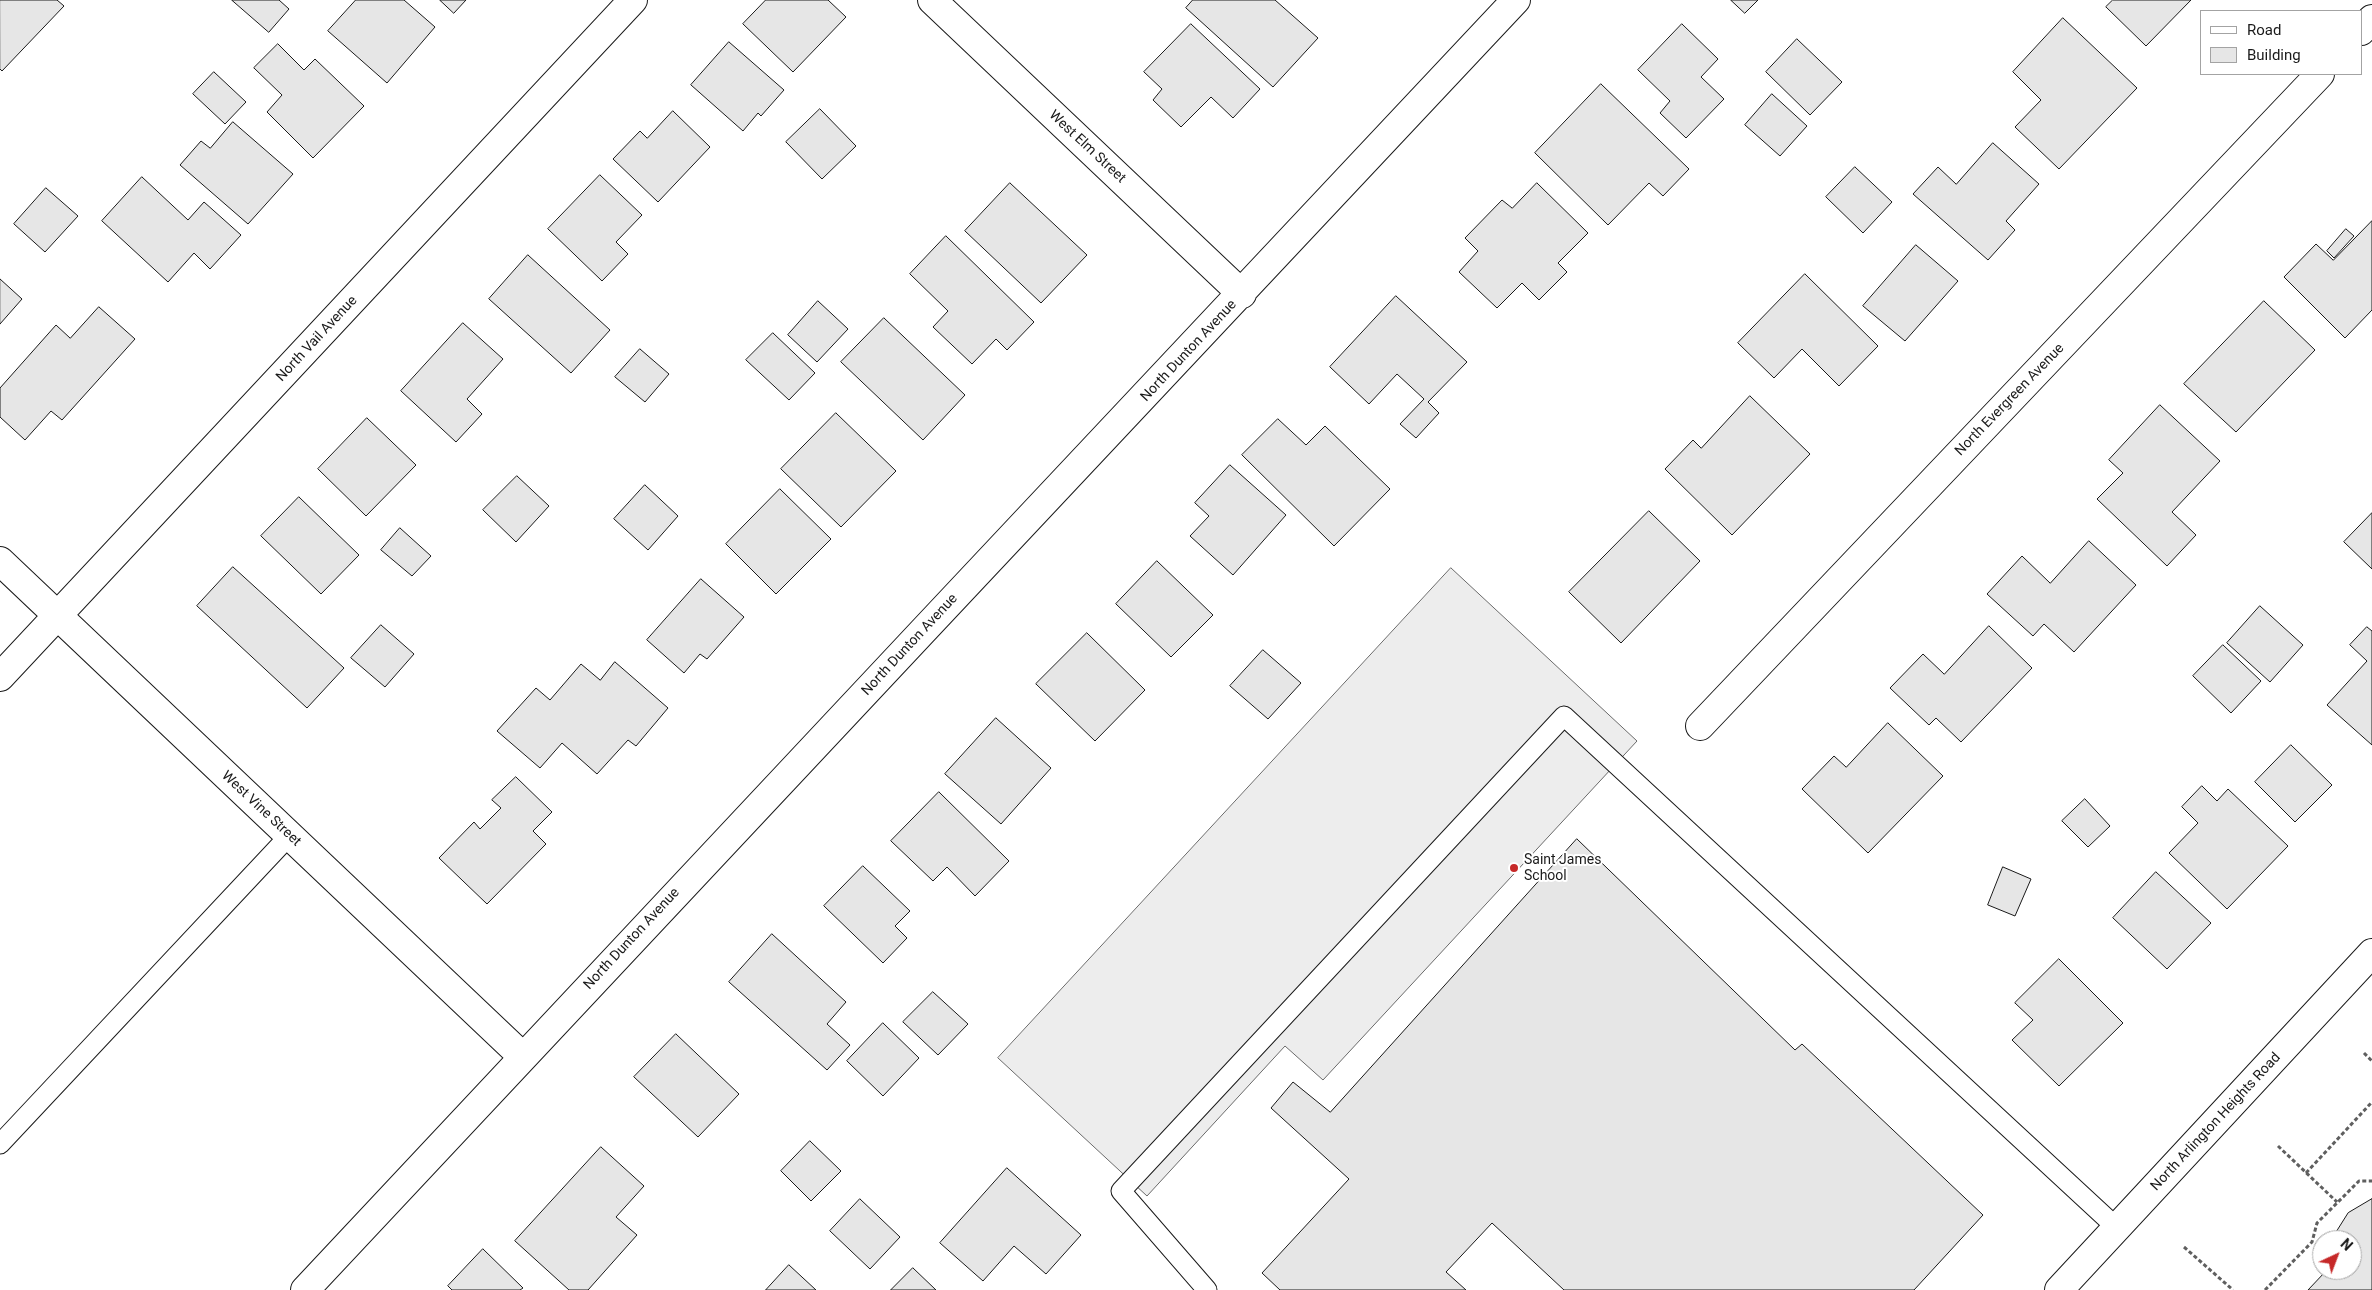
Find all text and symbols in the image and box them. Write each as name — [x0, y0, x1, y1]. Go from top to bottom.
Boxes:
legend — [2200, 10, 2362, 75]
text: Road — [2247, 21, 2281, 39]
text: Building — [2247, 46, 2301, 64]
street label: West Elm Street — [1045, 107, 1129, 187]
street label: North Vail Avenue — [273, 293, 361, 385]
street label: North Dunton Avenue — [1138, 297, 1240, 405]
street label: North Evergreen Avenue — [1952, 340, 2068, 460]
street label: North Dunton Avenue — [859, 591, 961, 699]
street label: West Vine Street — [218, 768, 304, 850]
place label: Saint James School — [1524, 852, 1601, 884]
marker: Saint James School — [1508, 862, 1520, 874]
street label: North Dunton Avenue — [581, 885, 683, 993]
street label: North Arlington Heights Road — [2148, 1050, 2284, 1194]
north arrow — [2312, 1230, 2362, 1280]
text: N — [2337, 1236, 2356, 1254]

